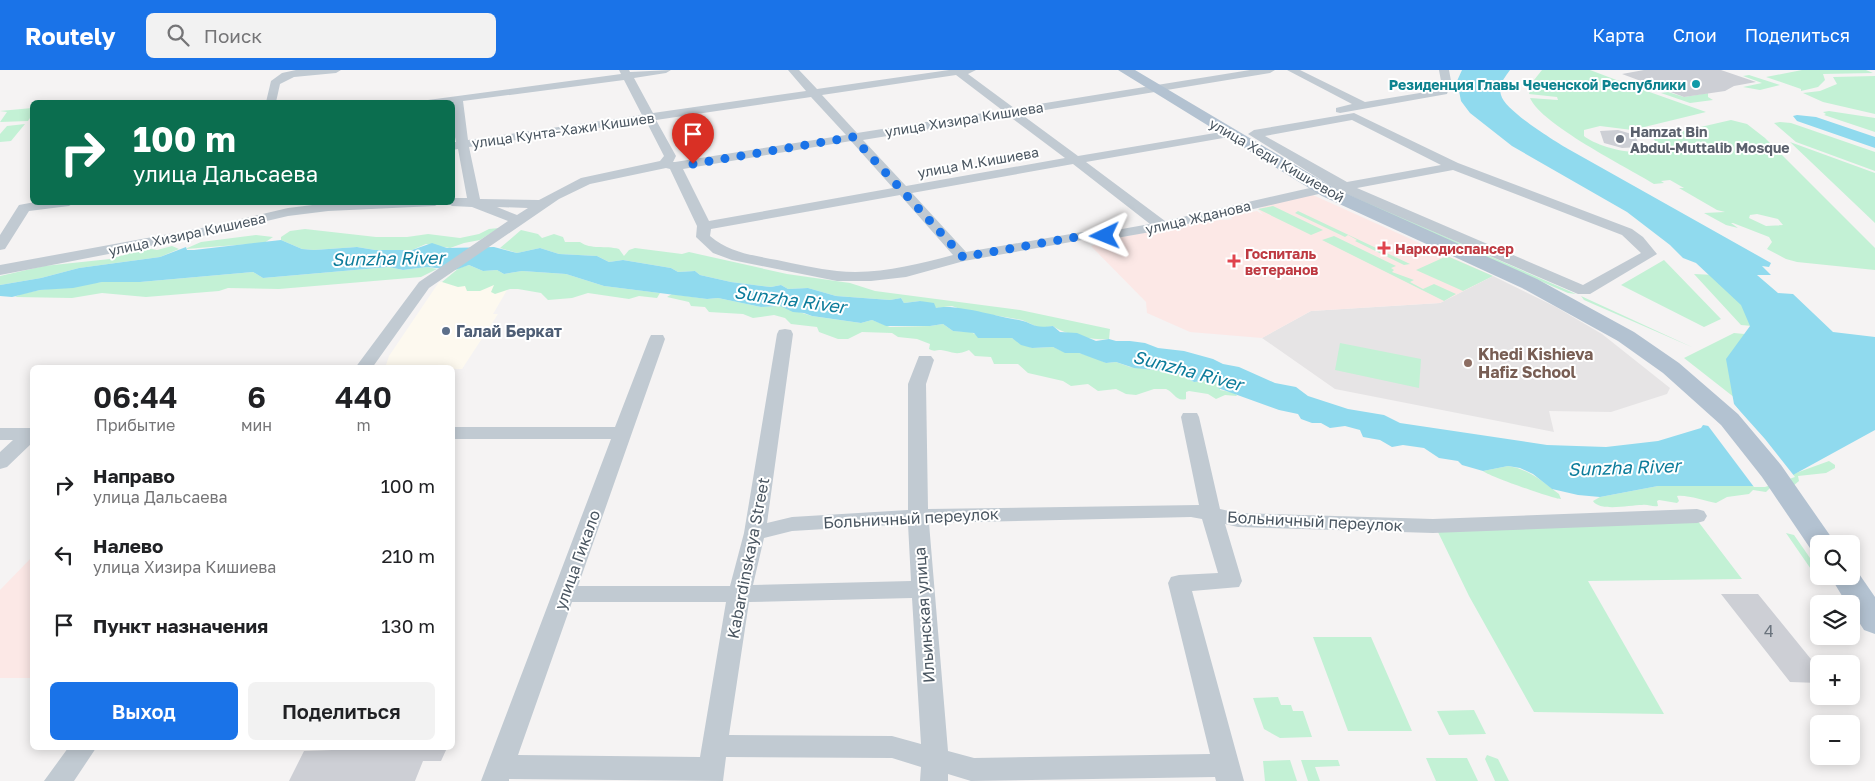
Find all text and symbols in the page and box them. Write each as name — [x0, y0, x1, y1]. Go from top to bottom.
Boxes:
search box — [146, 13, 496, 58]
text: Routely — [25, 21, 116, 50]
icon: search — [164, 21, 192, 49]
text: Поиск — [204, 24, 262, 47]
text: Карта — [1593, 24, 1645, 46]
text: Слои — [1673, 24, 1717, 46]
text: Поделиться — [1745, 24, 1850, 46]
place label: Резиденция Главы Чеченской Республики — [1389, 76, 1686, 93]
marker: Резиденция Главы Чеченской Республики — [1690, 78, 1702, 90]
street label: улица Хизира Кишиева — [883, 98, 1045, 140]
street label: улица Кунта-Хажи Кишиев — [470, 109, 656, 151]
pin — [672, 113, 714, 164]
street label: улица Хеди Кишиевой — [1206, 114, 1348, 206]
text: 100 m — [133, 118, 236, 160]
icon: right — [50, 120, 115, 185]
icon: arrive — [679, 120, 707, 148]
place label: Hamzat Bin Abdul-Muttalib Mosque — [1630, 123, 1790, 156]
marker: Hamzat Bin Abdul-Muttalib Mosque — [1614, 133, 1626, 145]
street label: улица М.Кишиева — [916, 143, 1040, 181]
text: улица Дальсаева — [133, 160, 318, 187]
street label: улица Жданова — [1144, 197, 1252, 237]
street label: улица Хизира Кишиева — [107, 209, 267, 259]
position arrow — [1078, 209, 1130, 261]
place label: Наркодиспансер — [1395, 240, 1514, 257]
marker: Наркодиспансер — [1377, 241, 1391, 255]
place label: Госпиталь ветеранов — [1245, 245, 1318, 278]
water label: Sunzha River — [331, 246, 447, 270]
marker: Госпиталь ветеранов — [1227, 254, 1241, 268]
water label: Sunzha River — [733, 280, 850, 318]
place label: Галай Беркат — [456, 321, 562, 341]
marker: Галай Беркат — [440, 325, 452, 337]
place label: Khedi Kishieva Hafiz School — [1478, 344, 1593, 382]
water label: Sunzha River — [1131, 345, 1248, 396]
marker: Khedi Kishieva Hafiz School — [1462, 357, 1474, 369]
text: 06:44 — [93, 379, 178, 415]
text: 6 — [247, 379, 266, 415]
text: 440 — [335, 379, 392, 415]
text: Прибытие — [96, 415, 175, 435]
text: мин — [241, 415, 272, 435]
text: m — [356, 415, 371, 435]
water label: Sunzha River — [1567, 454, 1684, 480]
text: Направо — [93, 464, 175, 487]
icon: right — [50, 471, 78, 499]
text: 100 m — [381, 474, 435, 497]
street label: Kabardinskaya Street — [723, 476, 773, 640]
text: улица Дальсаева — [93, 487, 228, 507]
street label: Больничный переулок — [823, 503, 999, 533]
street label: Больничный переулок — [1227, 506, 1403, 536]
street label: улица Гикало — [550, 507, 604, 613]
text: Налево — [93, 534, 163, 557]
map controls — [1810, 535, 1860, 765]
button: search — [1810, 535, 1860, 585]
icon: left — [50, 541, 78, 569]
text: 210 m — [381, 544, 435, 567]
street label: Ильинская улица — [909, 546, 939, 684]
text: улица Хизира Кишиева — [93, 557, 276, 577]
button: layers — [1810, 595, 1860, 645]
icon: arrive — [50, 611, 78, 639]
text: Пункт назначения — [93, 614, 268, 637]
text: 130 m — [381, 614, 435, 637]
house number: 4 — [1764, 621, 1774, 641]
button: + — [1810, 655, 1860, 705]
button: Выход — [50, 682, 238, 740]
button: Поделиться — [248, 682, 435, 740]
button: − — [1810, 715, 1860, 765]

